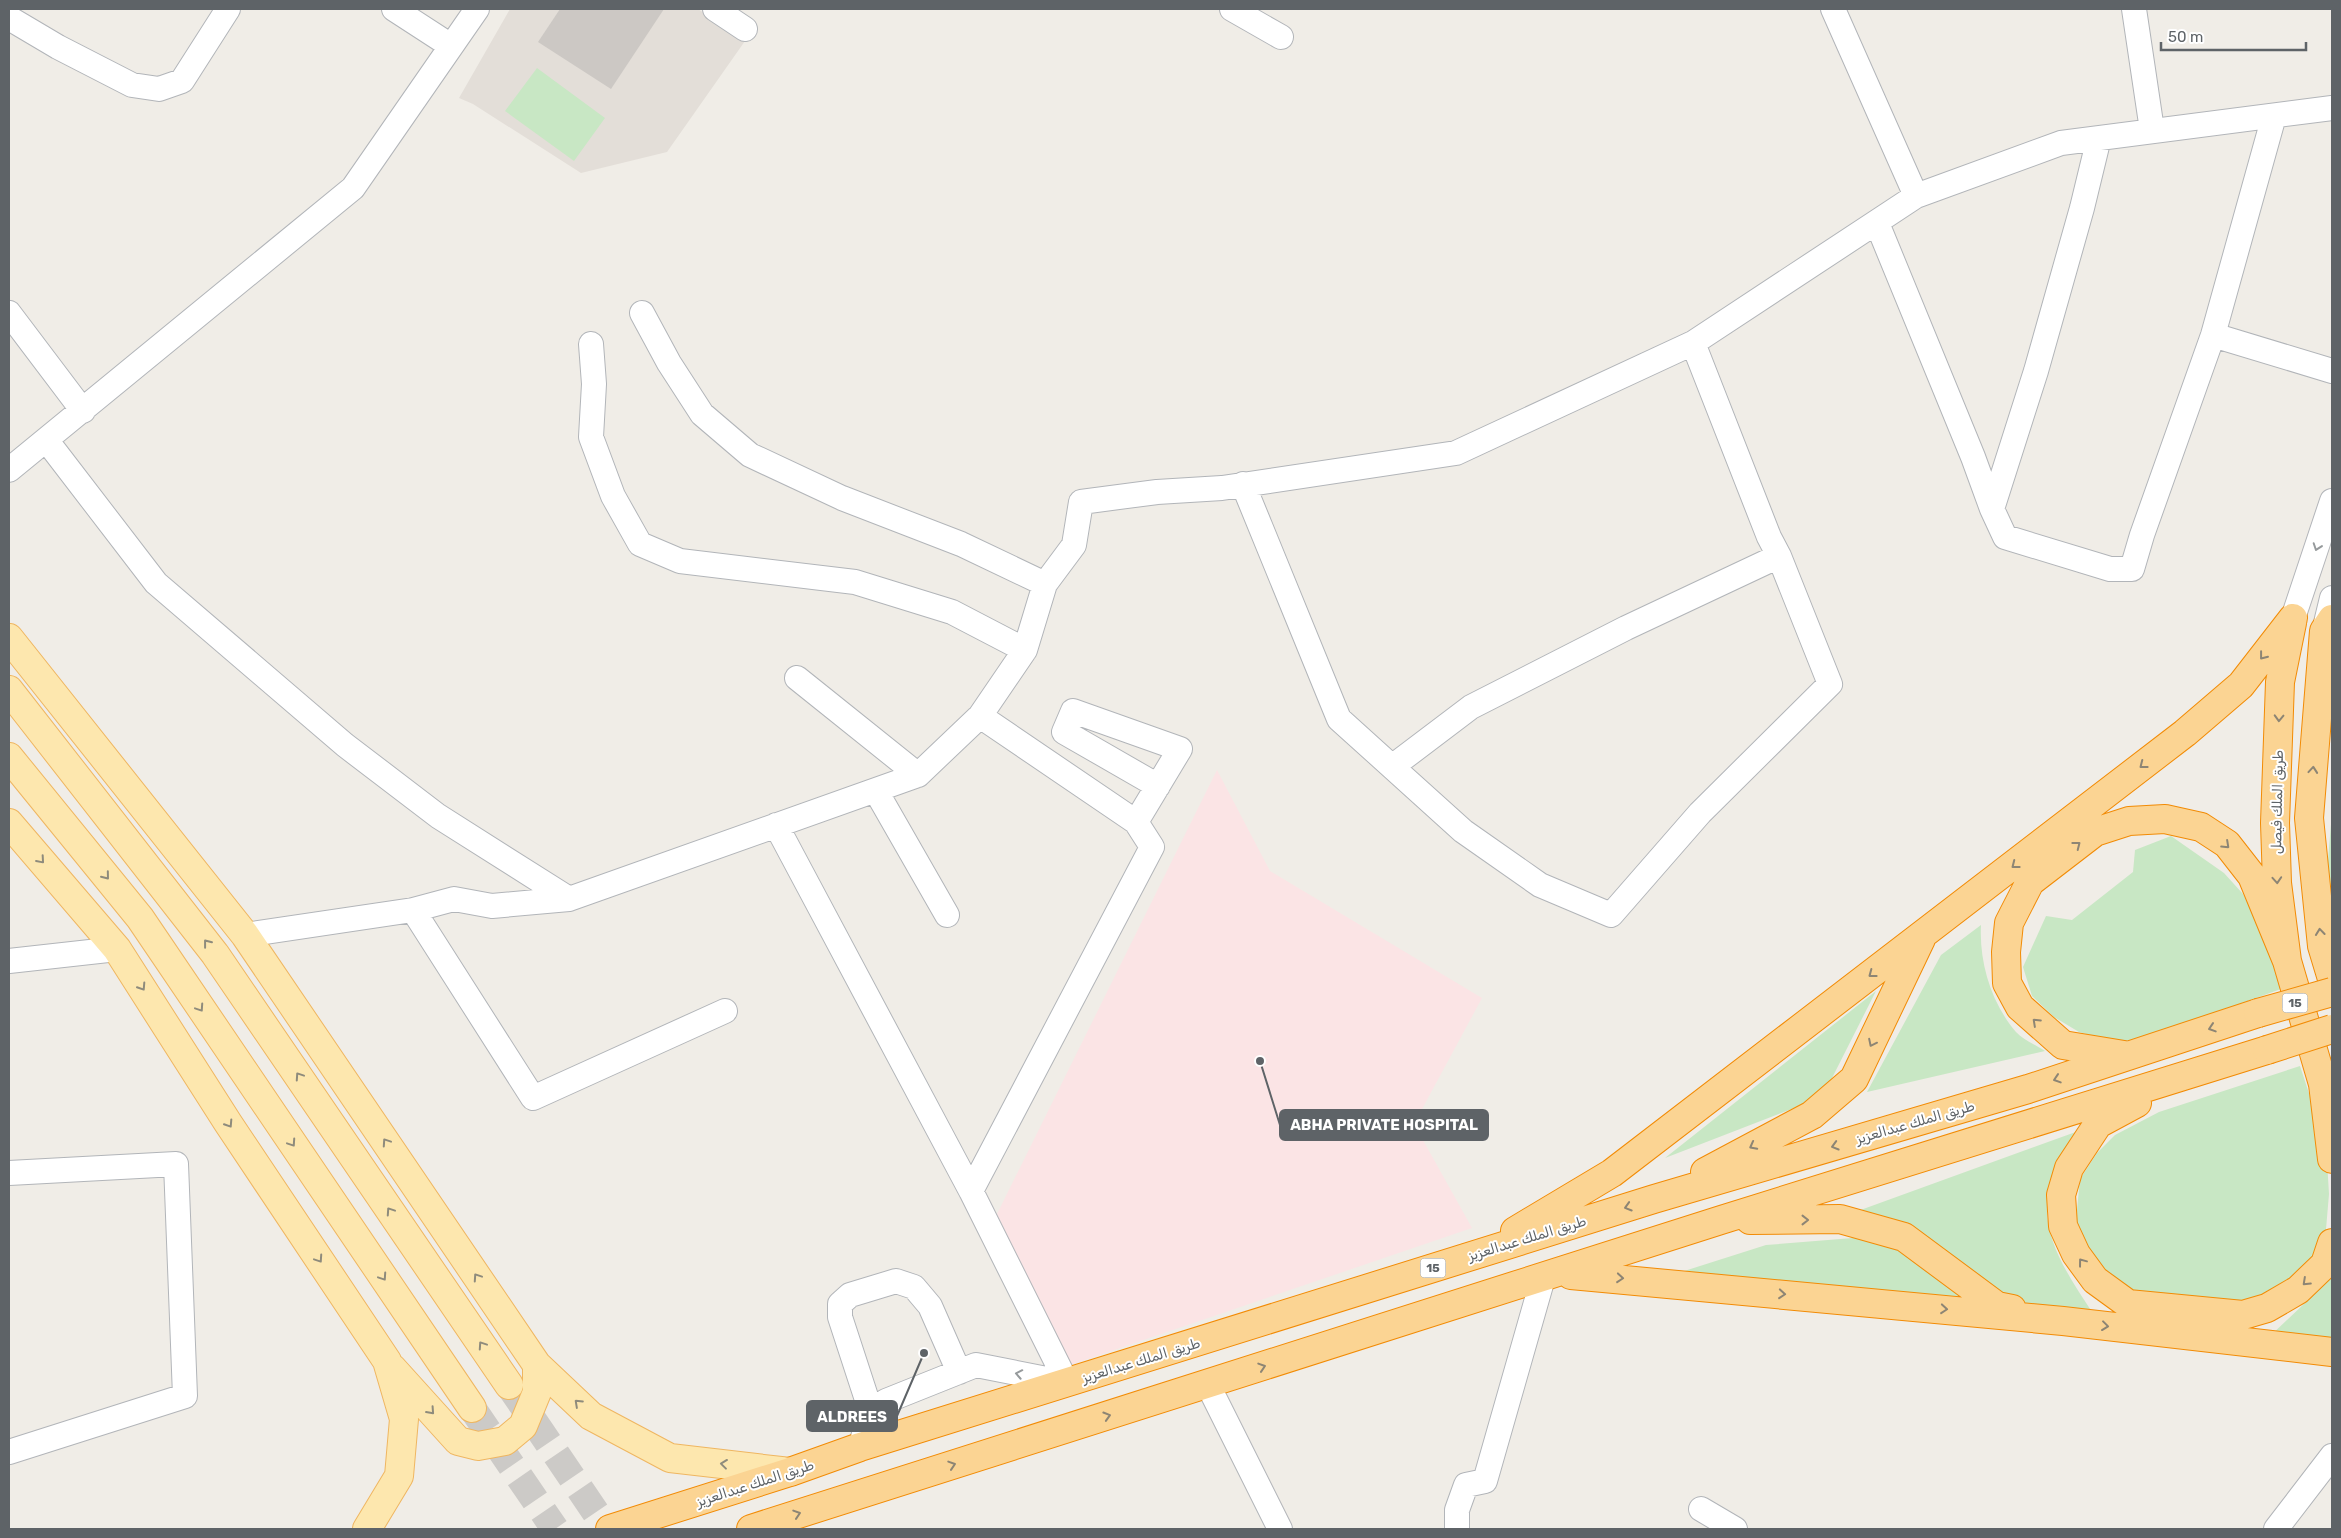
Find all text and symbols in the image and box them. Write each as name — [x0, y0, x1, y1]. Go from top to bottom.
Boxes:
scale bar — [2161, 20, 2306, 52]
text: 50 m — [2168, 28, 2203, 46]
one-way arrow — [2312, 543, 2322, 551]
one-way arrow — [2259, 651, 2268, 660]
one-way arrow — [2273, 714, 2284, 722]
street label: طريق الملك فيصل — [2268, 749, 2287, 854]
one-way arrow — [2140, 760, 2149, 768]
one-way arrow — [2307, 766, 2318, 774]
one-way arrow — [2221, 839, 2230, 848]
one-way arrow — [2071, 843, 2080, 851]
one-way arrow — [35, 855, 44, 864]
one-way arrow — [2011, 859, 2020, 868]
one-way arrow — [100, 871, 109, 880]
one-way arrow — [2271, 877, 2282, 885]
one-way arrow — [2315, 927, 2326, 935]
one-way arrow — [204, 940, 212, 949]
one-way arrow — [1869, 969, 1878, 977]
one-way arrow — [135, 982, 145, 991]
road number: 15 — [2282, 994, 2308, 1012]
one-way arrow — [194, 1003, 204, 1012]
one-way arrow — [2032, 1019, 2041, 1028]
one-way arrow — [2208, 1023, 2216, 1033]
one-way arrow — [1868, 1038, 1878, 1047]
one-way arrow — [296, 1073, 305, 1082]
one-way arrow — [2054, 1073, 2062, 1083]
street label: طريق الملك عبدالعزيز — [1853, 1097, 1977, 1148]
callout: ABHA PRIVATE HOSPITAL — [1280, 1110, 1488, 1140]
text: ABHA PRIVATE HOSPITAL — [1290, 1116, 1478, 1134]
one-way arrow — [223, 1118, 232, 1128]
one-way arrow — [285, 1137, 295, 1146]
one-way arrow — [383, 1139, 392, 1148]
one-way arrow — [1749, 1140, 1758, 1150]
one-way arrow — [1831, 1140, 1839, 1150]
one-way arrow — [1625, 1201, 1633, 1211]
one-way arrow — [387, 1207, 396, 1217]
street label: طريق الملك عبدالعزيز — [1465, 1212, 1588, 1265]
one-way arrow — [1802, 1215, 1809, 1225]
one-way arrow — [313, 1254, 322, 1263]
road number: 15 — [1420, 1258, 1446, 1278]
one-way arrow — [2079, 1258, 2088, 1268]
one-way arrow — [377, 1271, 386, 1281]
one-way arrow — [1616, 1272, 1624, 1283]
one-way arrow — [474, 1273, 483, 1283]
one-way arrow — [2302, 1276, 2311, 1285]
one-way arrow — [1778, 1288, 1786, 1299]
one-way arrow — [1940, 1303, 1948, 1314]
one-way arrow — [2102, 1320, 2110, 1331]
street label: طريق الملك عبدالعزيز — [1079, 1334, 1202, 1387]
one-way arrow — [479, 1341, 488, 1351]
one-way arrow — [1257, 1363, 1266, 1373]
one-way arrow — [1015, 1369, 1023, 1380]
one-way arrow — [574, 1400, 583, 1409]
callout: ALDREES — [807, 1401, 897, 1431]
one-way arrow — [425, 1405, 434, 1414]
text: ALDREES — [817, 1408, 887, 1426]
one-way arrow — [1102, 1412, 1111, 1422]
street label: طريق الملك عبدالعزيز — [693, 1456, 816, 1511]
one-way arrow — [720, 1459, 728, 1470]
one-way arrow — [947, 1461, 956, 1471]
one-way arrow — [793, 1510, 801, 1520]

